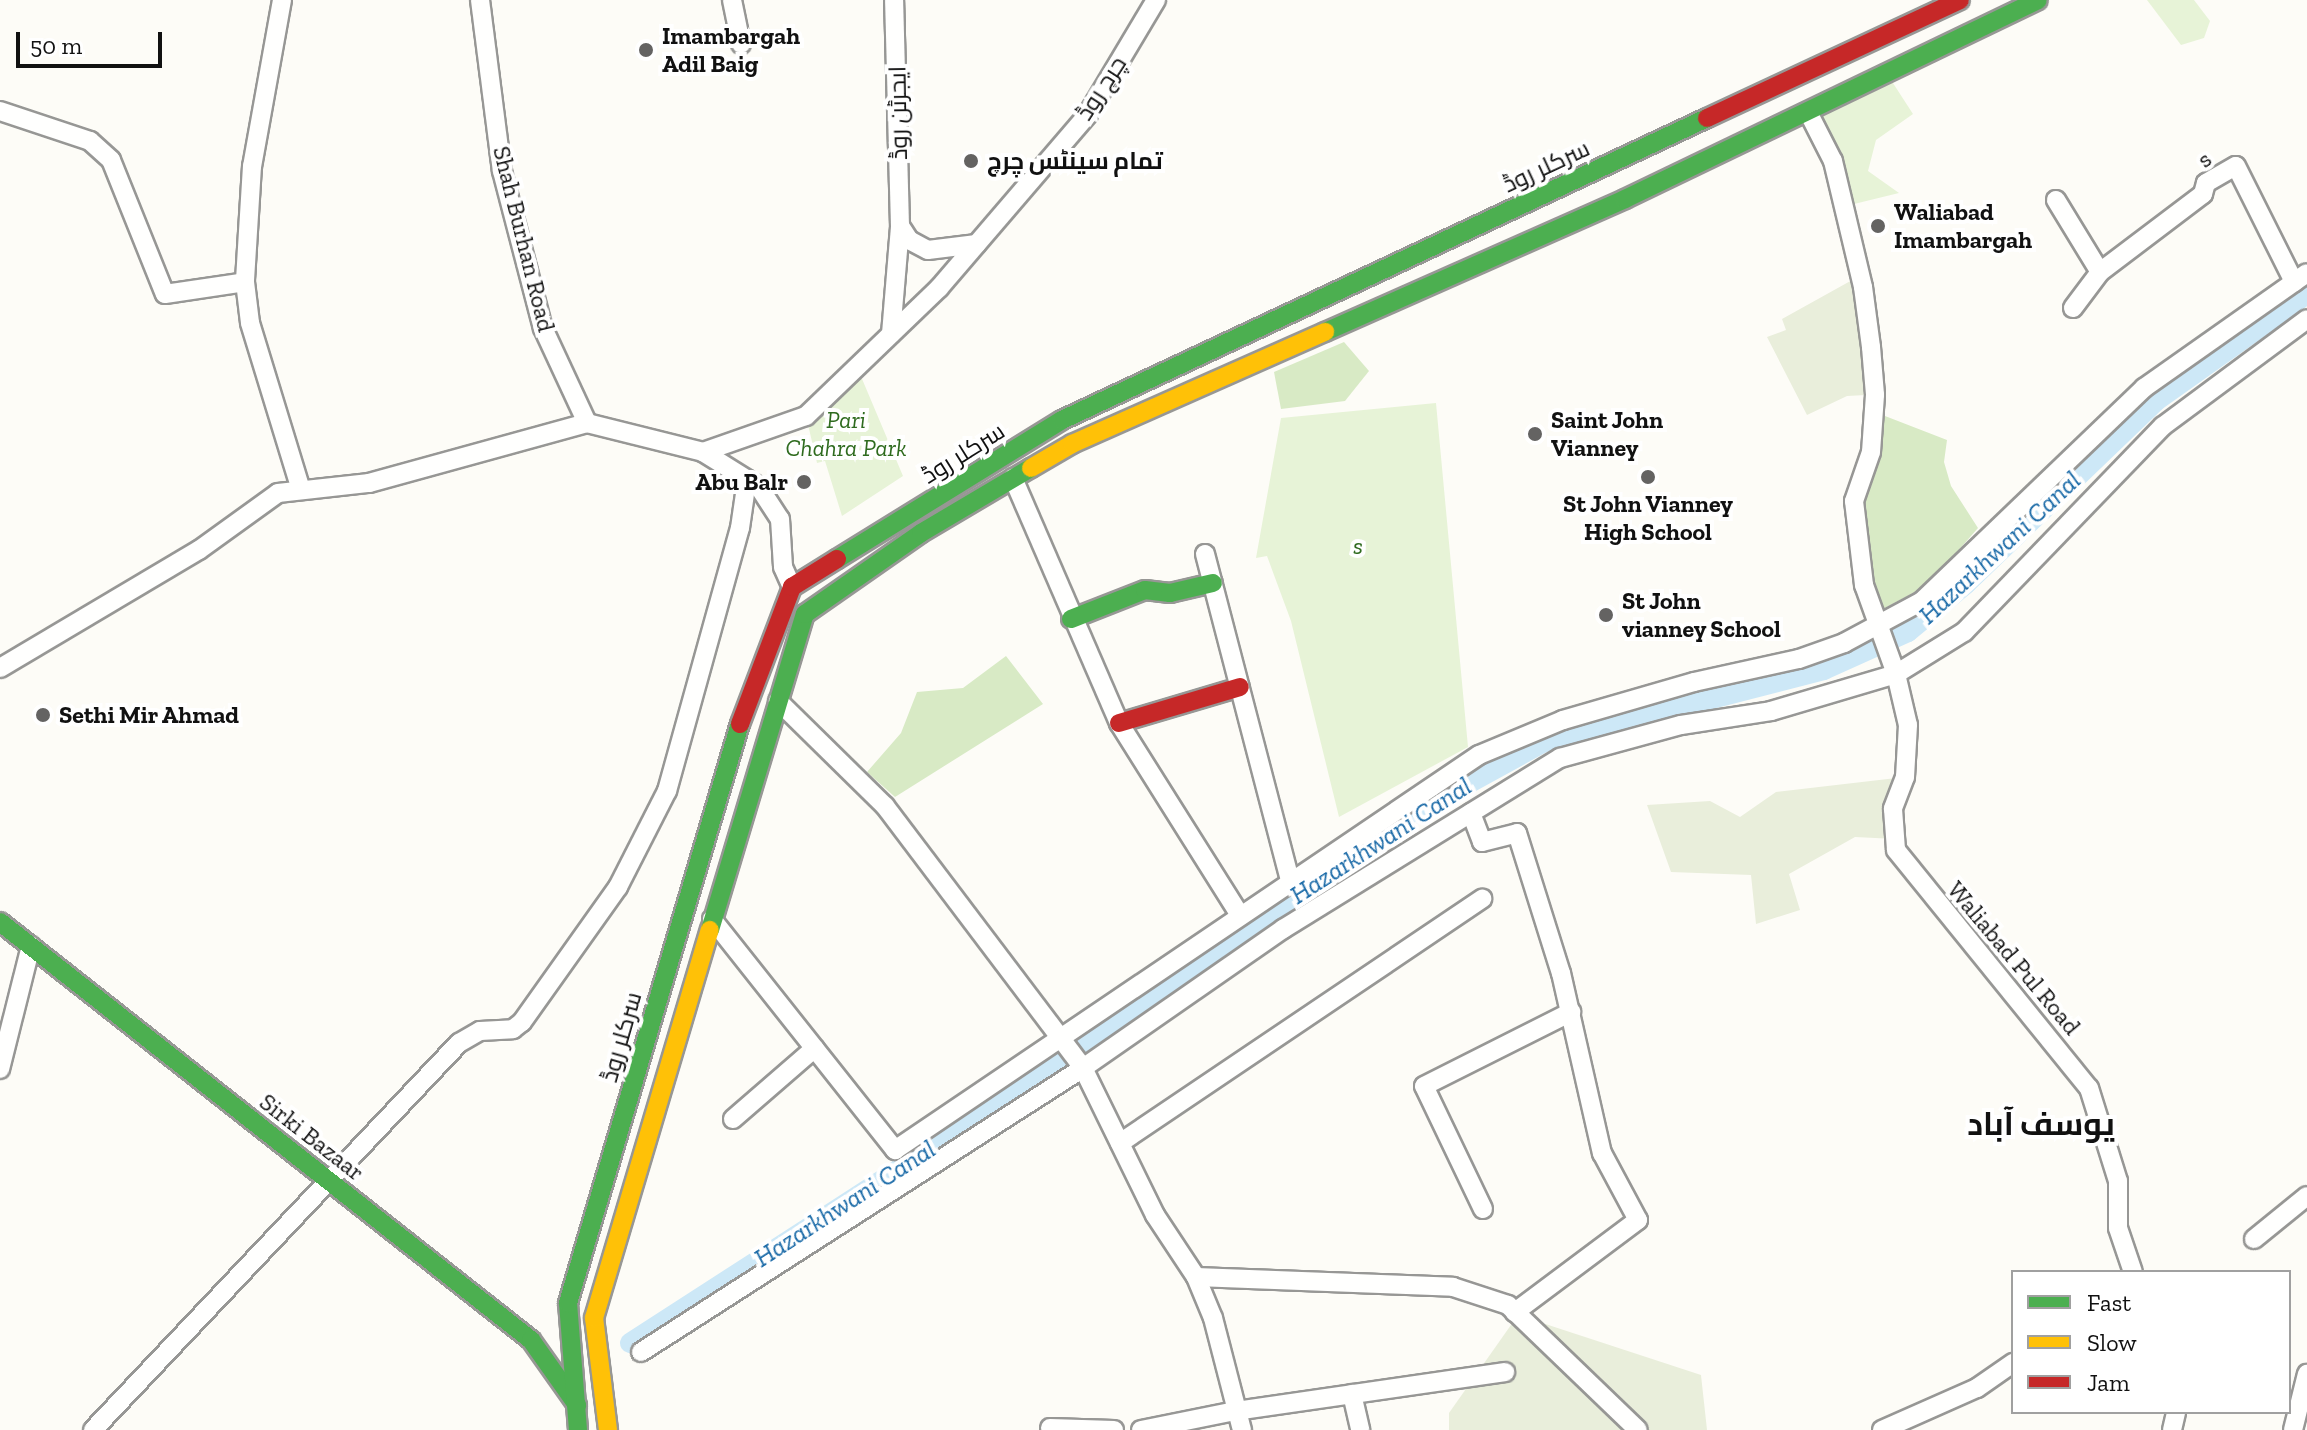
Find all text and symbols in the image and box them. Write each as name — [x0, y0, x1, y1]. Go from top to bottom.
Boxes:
scale bar — [20, 16, 166, 66]
place label: Imambargah Adil Baig — [662, 22, 800, 78]
text: 50 m — [30, 31, 82, 60]
marker: Imambargah Adil Baig — [637, 41, 655, 59]
street label: چرچ روڈ — [1070, 50, 1132, 126]
street label: ایجرٹن روڈ — [883, 66, 913, 160]
street label: سرکلر روڈ — [1498, 133, 1594, 199]
street label: Shah Burhan Road — [487, 143, 561, 335]
street label: s — [2191, 144, 2217, 174]
place label: تمام سینٹس چرچ — [987, 147, 1163, 175]
marker: تمام سینٹس چرچ — [962, 152, 980, 170]
place label: Waliabad Imambargah — [1894, 198, 2032, 254]
marker: Waliabad Imambargah — [1869, 217, 1887, 235]
park label: Pari Chahra Park — [785, 406, 907, 462]
place label: Saint John Vianney — [1551, 406, 1664, 462]
street label: سرکلر روڈ — [916, 416, 1010, 490]
marker: Saint John Vianney — [1526, 425, 1544, 443]
water label: Hazarkhwani Canal — [1913, 465, 2087, 631]
place label: Abu Balr — [695, 468, 788, 496]
marker: St John Vianney High School — [1639, 468, 1657, 486]
marker: Abu Balr — [795, 473, 813, 491]
place label: St John Vianney High School — [1562, 490, 1734, 546]
park label: s — [1353, 532, 1363, 560]
place label: St John vianney School — [1622, 587, 1781, 643]
marker: St John vianney School — [1597, 606, 1615, 624]
place label: Sethi Mir Ahmad — [59, 701, 240, 729]
marker: Sethi Mir Ahmad — [34, 706, 52, 724]
water label: Hazarkhwani Canal — [1285, 771, 1477, 911]
street label: Waliabad Pul Road — [1941, 875, 2087, 1041]
street label: سرکلر روڈ — [594, 989, 648, 1085]
street label: Sirki Bazaar — [254, 1087, 370, 1187]
district label: یوسف آباد — [1967, 1105, 2115, 1143]
water label: Hazarkhwani Canal — [749, 1134, 941, 1274]
legend — [2011, 1270, 2291, 1414]
text: Fast — [2087, 1288, 2131, 1317]
text: Slow — [2087, 1328, 2137, 1357]
text: Jam — [2087, 1368, 2130, 1397]

